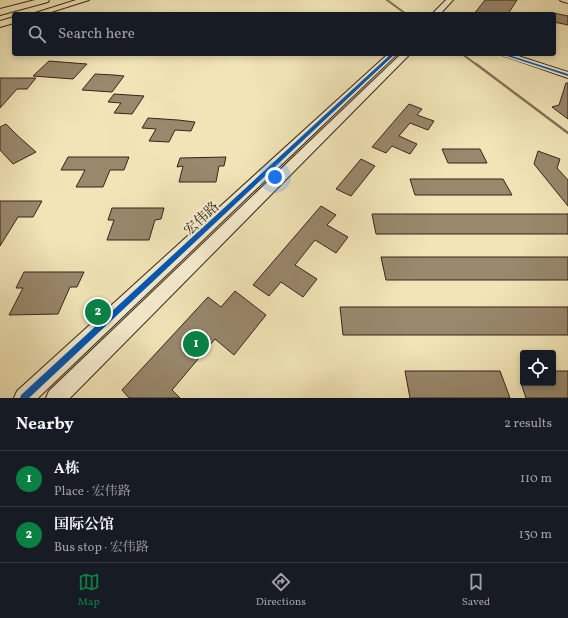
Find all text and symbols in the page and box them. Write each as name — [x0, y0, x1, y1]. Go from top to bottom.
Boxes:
search box — [12, 12, 556, 56]
icon: search — [26, 23, 48, 45]
text: Search here — [58, 24, 135, 45]
your location — [265, 167, 285, 187]
street label: 宏伟路 — [180, 198, 224, 240]
pin: 2 — [85, 297, 111, 327]
pin: 1 — [183, 329, 209, 359]
map controls — [520, 350, 556, 386]
button: locate — [520, 350, 556, 386]
text: Nearby — [16, 413, 74, 436]
text: 2 results — [504, 415, 552, 433]
text: A栋 — [54, 459, 80, 480]
text: 1 — [26, 470, 32, 488]
text: 110 m — [520, 470, 552, 488]
text: Place · 宏伟路 — [54, 483, 131, 501]
text: 国际公馆 — [54, 515, 114, 536]
text: 2 — [26, 526, 32, 544]
text: 130 m — [519, 526, 552, 544]
text: Bus stop · 宏伟路 — [54, 539, 149, 557]
tab: Map — [78, 571, 100, 610]
tab: Directions — [256, 571, 306, 610]
tab: Saved — [462, 571, 490, 610]

